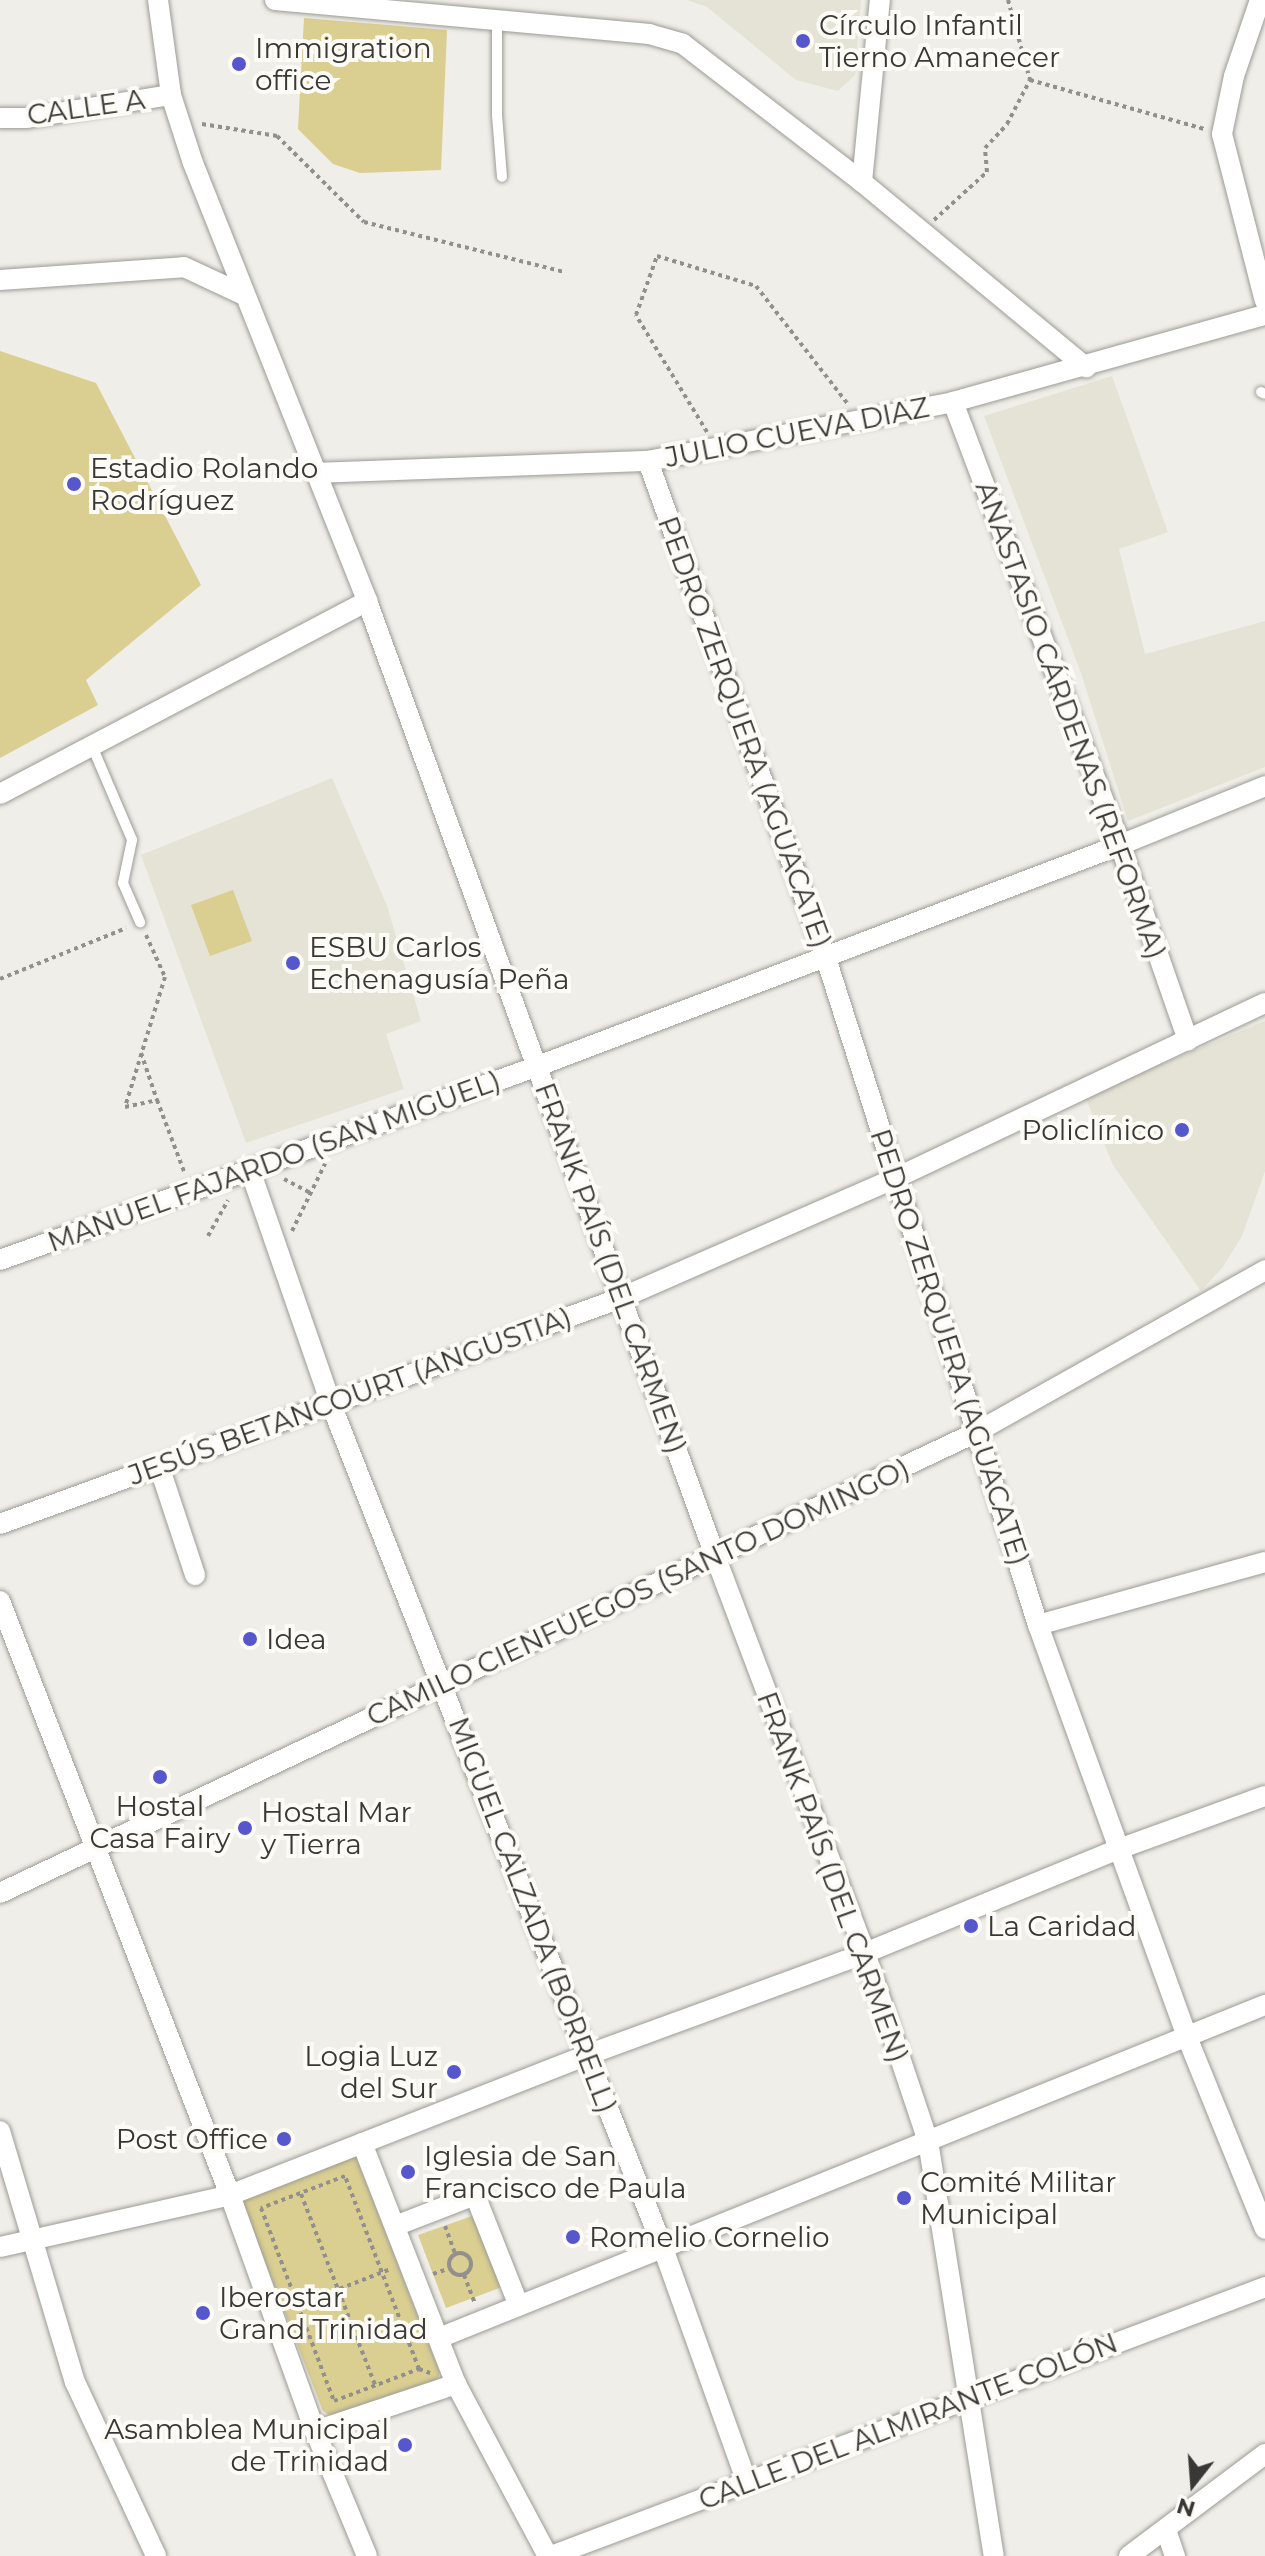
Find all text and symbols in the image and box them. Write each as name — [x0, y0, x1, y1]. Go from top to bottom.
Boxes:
place label: Círculo Infantil Tierno Amanecer — [819, 8, 1060, 74]
place label: Immigration office — [255, 31, 432, 97]
marker: Círculo Infantil Tierno Amanecer — [794, 32, 812, 50]
marker: Immigration office — [230, 55, 248, 73]
street label: CALLE A — [25, 82, 147, 132]
street label: JULIO CUEVA DIAZ — [662, 390, 932, 474]
place label: Estadio Rolando Rodríguez — [90, 451, 318, 517]
marker: Estadio Rolando Rodríguez — [65, 475, 83, 493]
street label: ANASTASIO CÁRDENAS (REFORMA) — [969, 477, 1173, 963]
street label: PEDRO ZERQUERA (AGUACATE) — [651, 512, 839, 952]
place label: ESBU Carlos Echenagusía Peña — [309, 930, 570, 996]
marker: ESBU Carlos Echenagusía Peña — [284, 954, 302, 972]
street label: MANUEL FAJARDO (SAN MIGUEL) — [43, 1063, 505, 1259]
street label: FRANK PAÍS (DEL CARMEN) — [528, 1078, 694, 1458]
place label: Policlínico — [1021, 1113, 1164, 1147]
marker: Policlínico — [1171, 1119, 1193, 1141]
street label: PEDRO ZERQUERA (AGUACATE) — [863, 1125, 1037, 1569]
street label: JESÚS BETANCOURT (ANGUSTIA) — [124, 1300, 576, 1492]
street label: CAMILO CIENFUEGOS (SANTO DOMINGO) — [361, 1451, 915, 1733]
place label: Idea — [266, 1622, 326, 1656]
marker: Idea — [241, 1630, 259, 1648]
street label: FRANK PAÍS (DEL CARMEN) — [750, 1687, 916, 2067]
street label: MIGUEL CALZADA (BORRELL) — [442, 1712, 624, 2118]
marker: Hostal Casa Fairy — [151, 1768, 169, 1786]
place label: Hostal Casa Fairy — [89, 1789, 231, 1855]
place label: Hostal Mar y Tierra — [261, 1795, 412, 1861]
marker: Hostal Mar y Tierra — [236, 1819, 254, 1837]
place label: La Caridad — [987, 1909, 1137, 1943]
marker: La Caridad — [962, 1917, 980, 1935]
place label: Logia Luz del Sur — [304, 2039, 438, 2105]
marker: Logia Luz del Sur — [445, 2063, 463, 2081]
place label: Post Office — [116, 2122, 268, 2156]
marker: Post Office — [275, 2130, 293, 2148]
place label: Iglesia de San Francisco de Paula — [424, 2139, 686, 2205]
marker: Iglesia de San Francisco de Paula — [399, 2163, 417, 2181]
place label: Comité Militar Municipal — [920, 2165, 1117, 2231]
marker: Comité Militar Municipal — [895, 2189, 913, 2207]
place label: Romelio Cornelio — [589, 2220, 830, 2254]
marker: Romelio Cornelio — [564, 2228, 582, 2246]
place label: Iberostar Grand Trinidad — [219, 2280, 428, 2346]
marker: Iberostar Grand Trinidad — [194, 2304, 212, 2322]
street label: CALLE DEL ALMIRANTE COLÓN — [694, 2325, 1122, 2517]
place label: Asamblea Municipal de Trinidad — [104, 2412, 389, 2478]
marker: Asamblea Municipal de Trinidad — [396, 2436, 414, 2454]
north arrow — [1153, 2444, 1233, 2524]
text: N — [1173, 2492, 1198, 2523]

